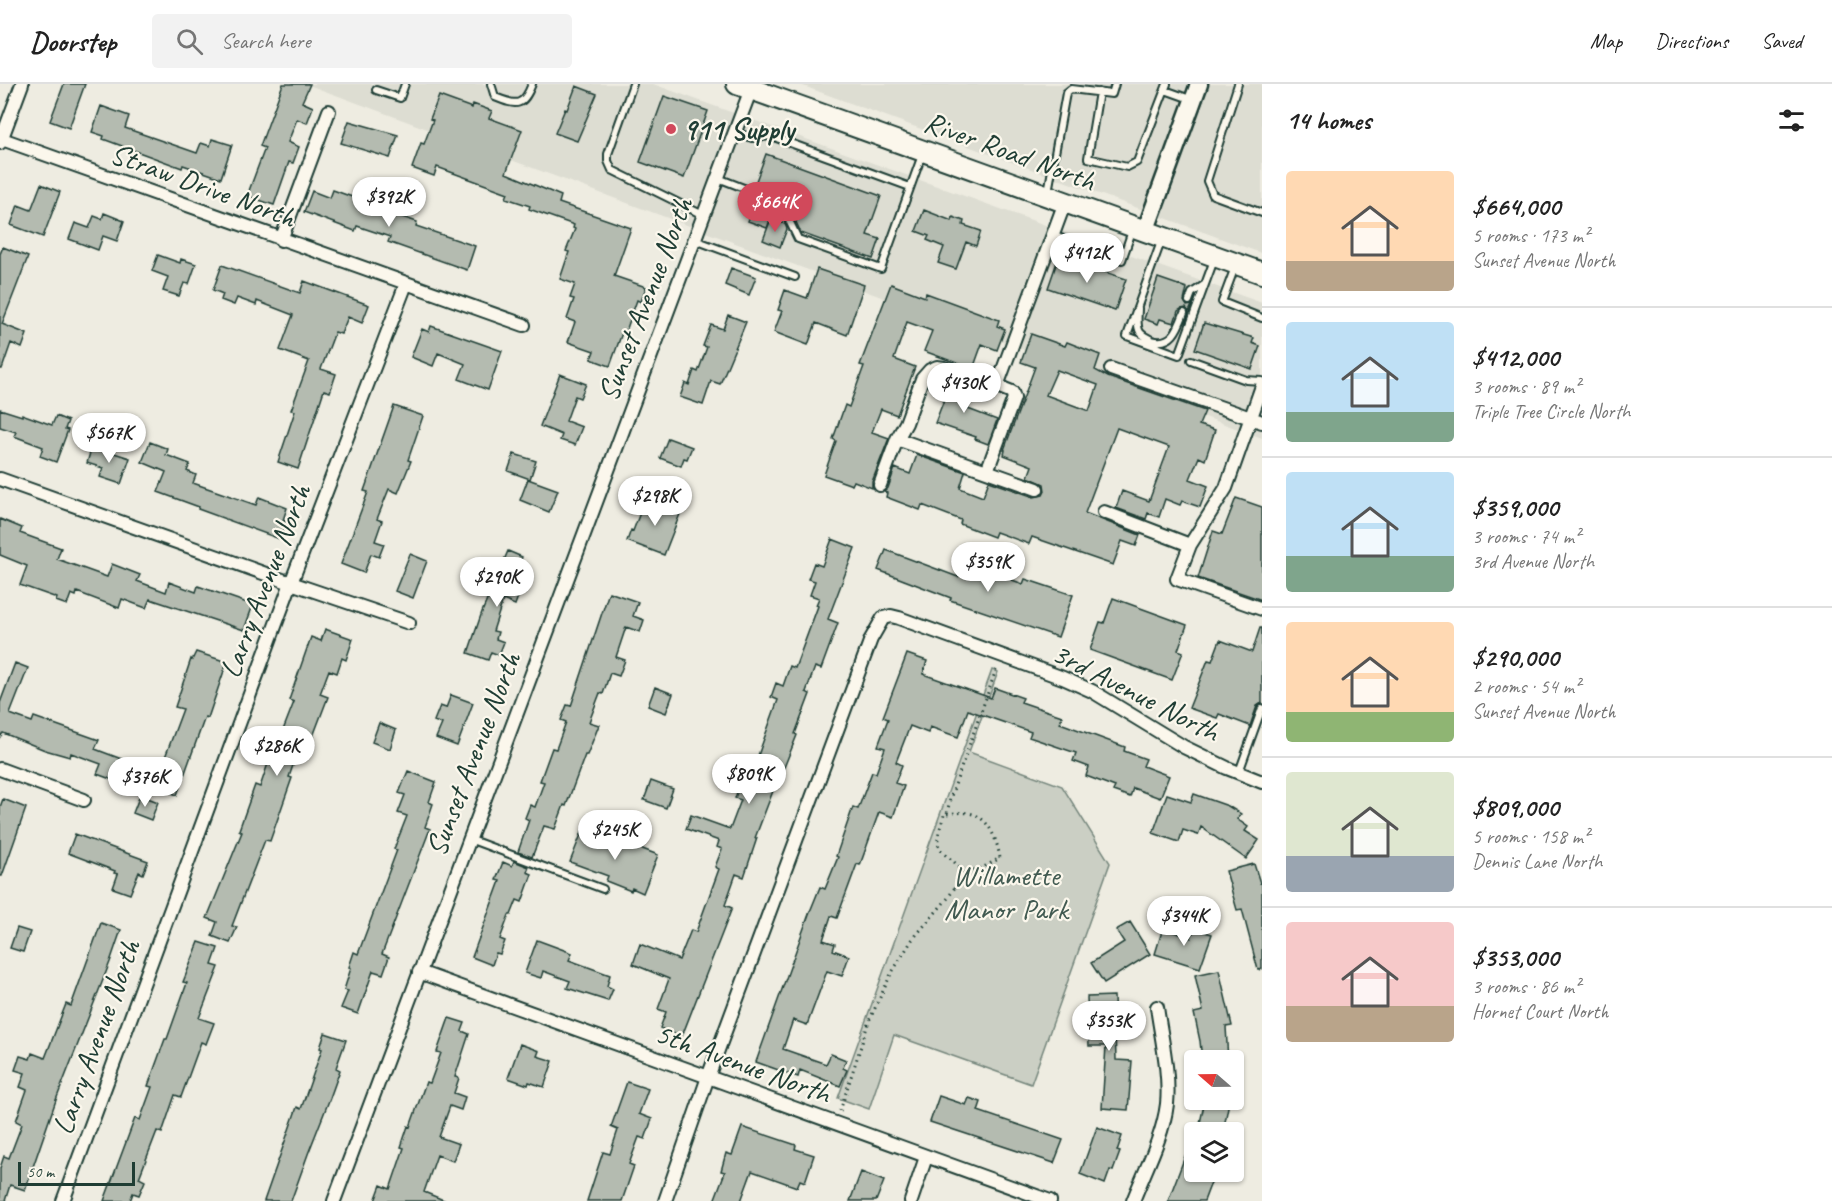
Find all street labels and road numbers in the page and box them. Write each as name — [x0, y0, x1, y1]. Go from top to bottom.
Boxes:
street label: River Road North — [919, 102, 1101, 200]
street label: Straw Drive North — [105, 134, 302, 237]
street label: Sunset Avenue North — [589, 191, 702, 406]
street label: Larry Avenue North — [211, 478, 320, 683]
street label: 3rd Avenue North — [1046, 634, 1228, 751]
street label: Sunset Avenue North — [417, 646, 530, 861]
street label: Larry Avenue North — [43, 933, 149, 1139]
street label: 5th Avenue North — [650, 1014, 838, 1113]

